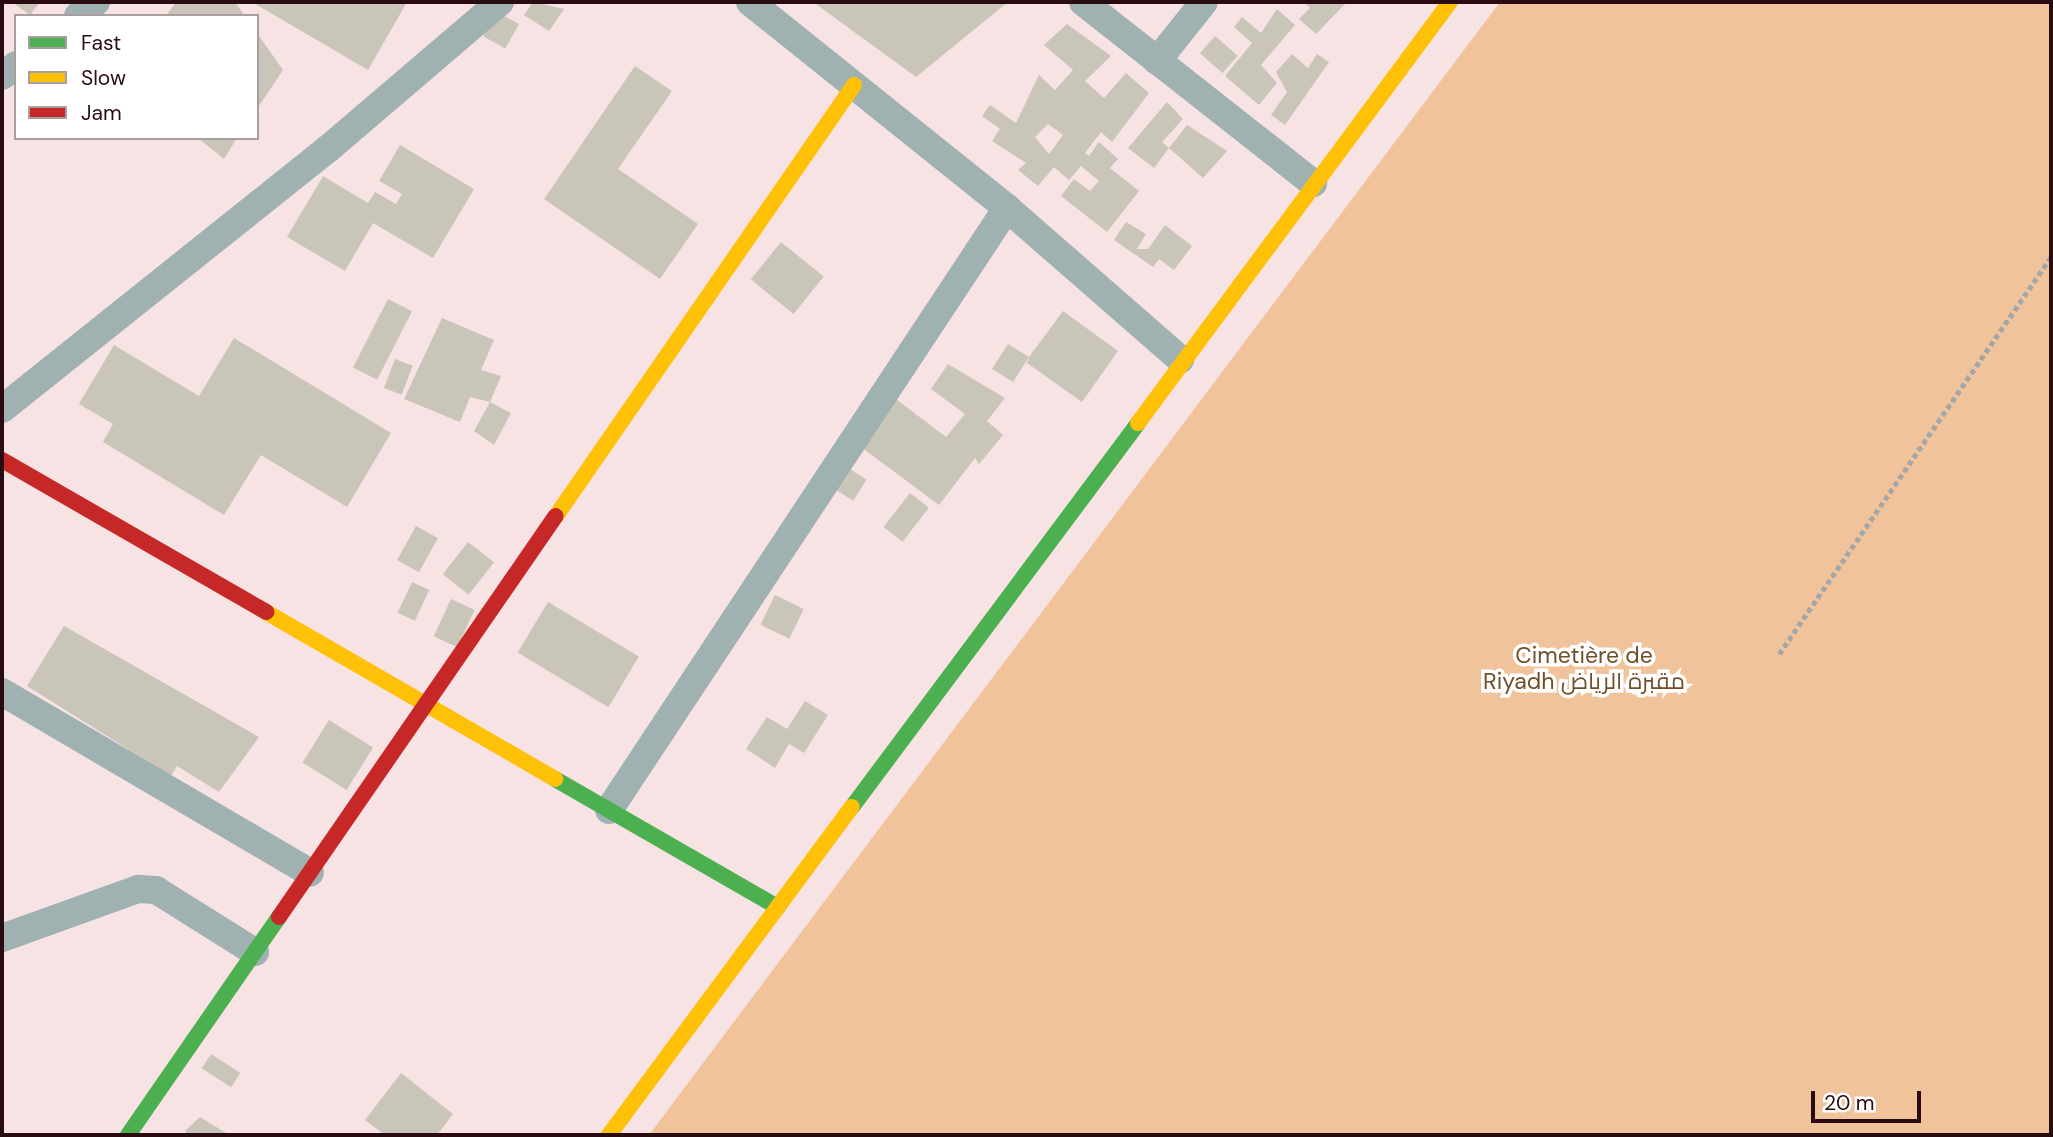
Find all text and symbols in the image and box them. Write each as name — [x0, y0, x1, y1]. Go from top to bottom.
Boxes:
legend — [14, 14, 259, 140]
text: Fast — [81, 29, 121, 57]
text: Slow — [81, 64, 126, 92]
text: Jam — [81, 99, 122, 127]
park label: Cimetière de Riyadh مقبرة الرياض — [1483, 641, 1685, 695]
scale bar — [1815, 1078, 1925, 1122]
text: 20 m — [1824, 1089, 1875, 1117]

